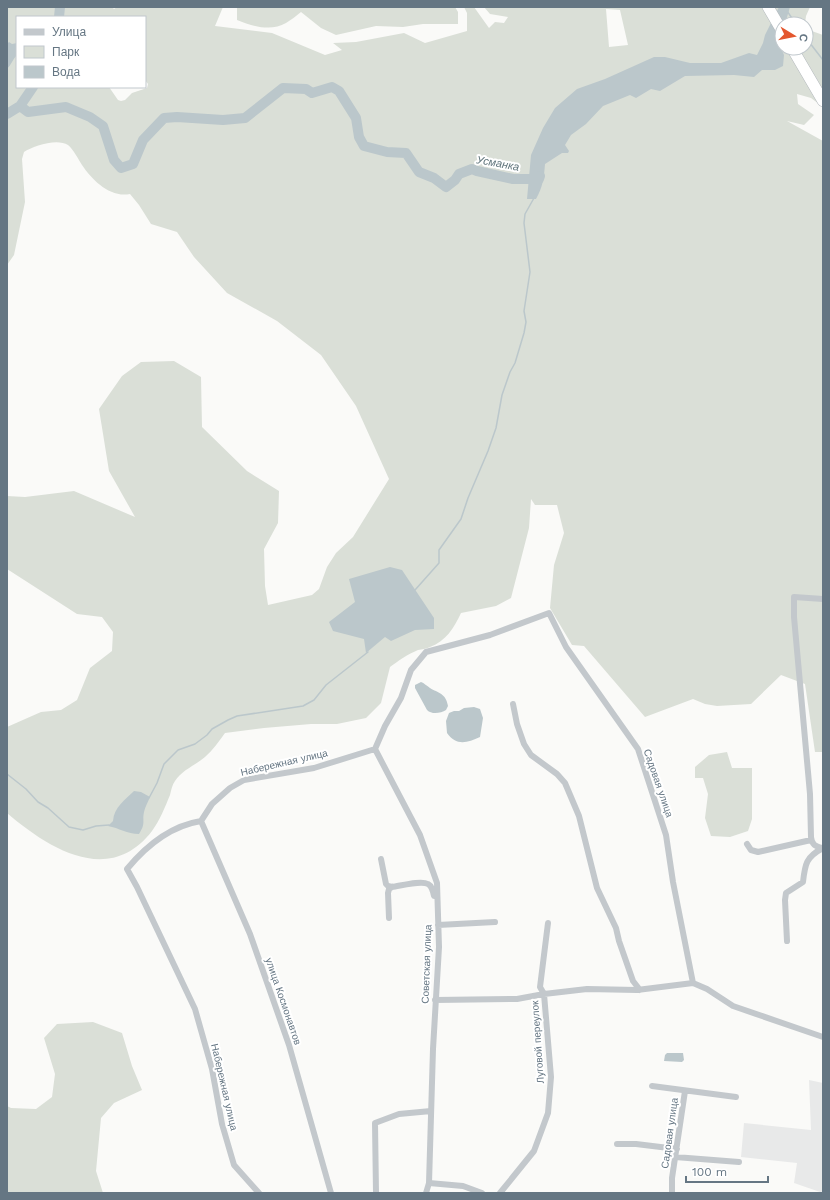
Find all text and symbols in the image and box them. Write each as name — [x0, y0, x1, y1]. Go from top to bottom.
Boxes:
legend — [16, 16, 146, 88]
north arrow — [774, 16, 814, 56]
text: Улица — [52, 25, 86, 39]
text: С — [796, 33, 810, 43]
text: Парк — [52, 45, 80, 59]
text: Вода — [52, 65, 80, 79]
water label: Усманка — [474, 153, 520, 174]
street label: Набережная улица — [239, 747, 329, 778]
street label: Садовая улица — [642, 748, 675, 819]
street label: Советская улица — [420, 924, 433, 1004]
street label: улица Космонавтов — [263, 956, 304, 1046]
street label: Луговой переулок — [529, 1000, 546, 1084]
street label: Набережная улица — [209, 1042, 240, 1132]
street label: Садовая улица — [659, 1097, 680, 1169]
scale bar — [686, 1158, 768, 1184]
text: 100 m — [692, 1165, 727, 1179]

